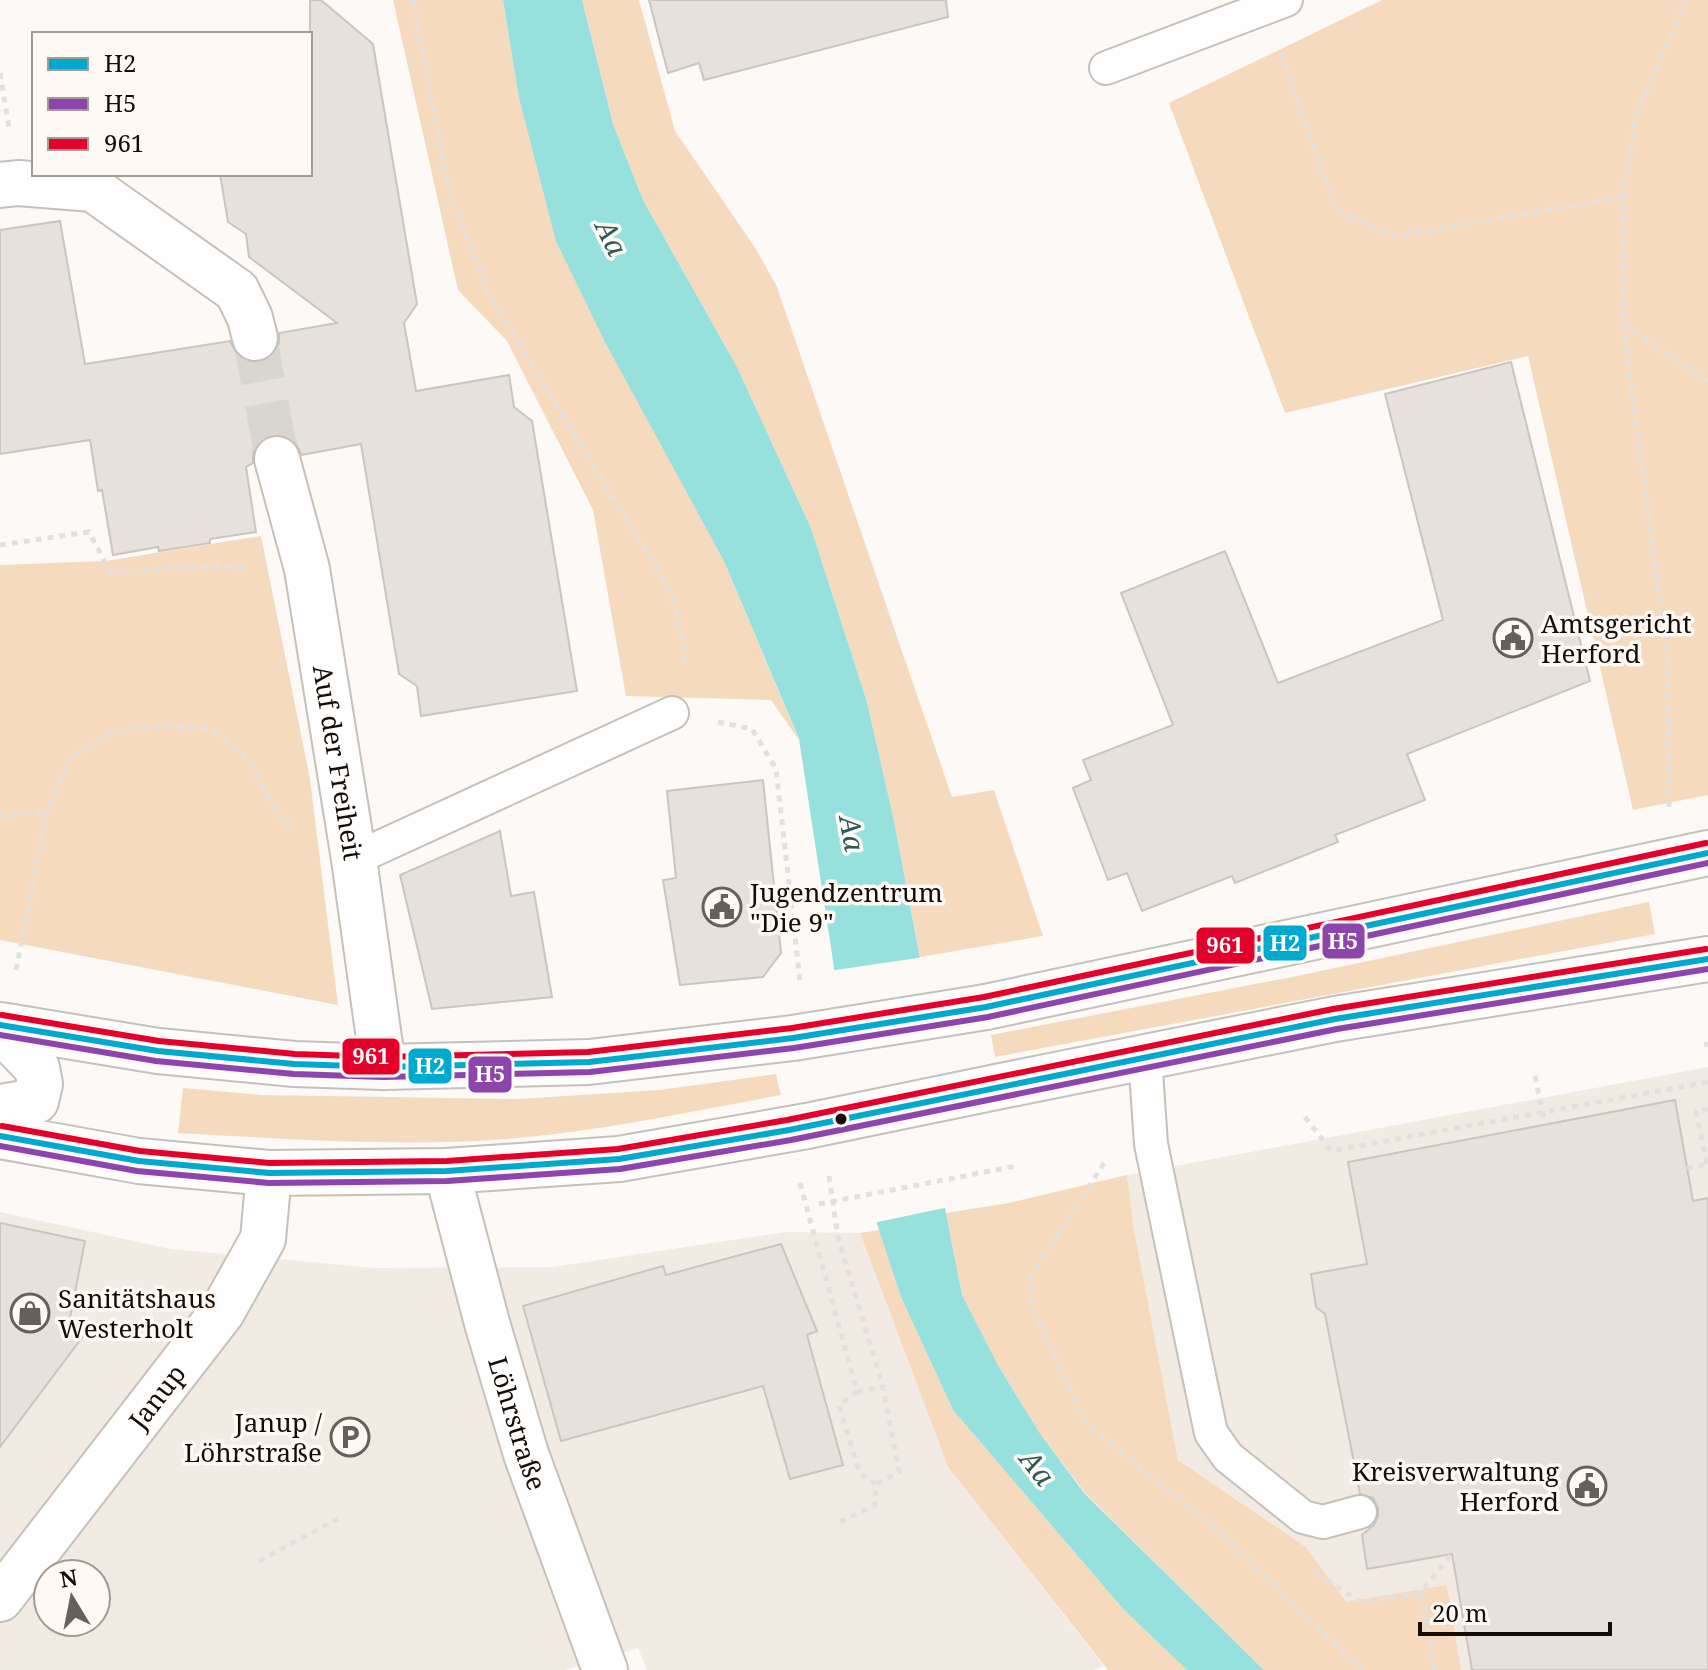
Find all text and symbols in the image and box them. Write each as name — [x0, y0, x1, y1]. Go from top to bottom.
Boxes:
legend — [32, 32, 312, 176]
text: H2 — [104, 46, 136, 79]
text: H5 — [104, 86, 136, 119]
text: 961 — [104, 126, 144, 159]
water label: Aa — [586, 211, 637, 262]
place label: Amtsgericht Herford — [1541, 605, 1692, 671]
public building icon: Amtsgericht Herford — [1492, 617, 1534, 659]
street label: Auf der Freiheit — [305, 662, 372, 863]
water label: Aa — [831, 810, 875, 855]
place label: Jugendzentrum "Die 9" — [749, 874, 943, 940]
public building icon: Jugendzentrum "Die 9" — [701, 886, 743, 928]
line badge: H5 — [1321, 922, 1366, 960]
line badge: H2 — [1262, 924, 1308, 962]
text: H5 — [1328, 925, 1358, 955]
line badge: 961 — [1195, 926, 1256, 965]
text: H2 — [1270, 927, 1300, 957]
text: 961 — [1206, 929, 1244, 959]
line badge: 961 — [341, 1037, 401, 1076]
text: 961 — [352, 1040, 390, 1070]
line badge: H2 — [407, 1047, 453, 1085]
text: H2 — [415, 1050, 445, 1080]
line badge: H5 — [467, 1055, 513, 1094]
text: H5 — [475, 1058, 505, 1088]
unlabelled marker — [833, 1111, 849, 1127]
place label: Sanitätshaus Westerholt — [58, 1280, 216, 1346]
shop icon: Sanitätshaus Westerholt — [9, 1292, 51, 1334]
street label: Löhrstraße — [480, 1352, 556, 1495]
street label: Janup — [119, 1357, 193, 1437]
place label: Janup / Löhrstraße — [184, 1404, 323, 1470]
parking icon: Janup / Löhrstraße — [329, 1416, 371, 1458]
water label: Aa — [1011, 1440, 1065, 1493]
place label: Kreisverwaltung Herford — [1352, 1453, 1559, 1519]
public building icon: Kreisverwaltung Herford — [1566, 1465, 1608, 1507]
north arrow — [32, 1558, 112, 1638]
text: N — [57, 1561, 79, 1594]
scale bar — [1420, 1586, 1610, 1636]
text: 20 m — [1432, 1596, 1488, 1629]

